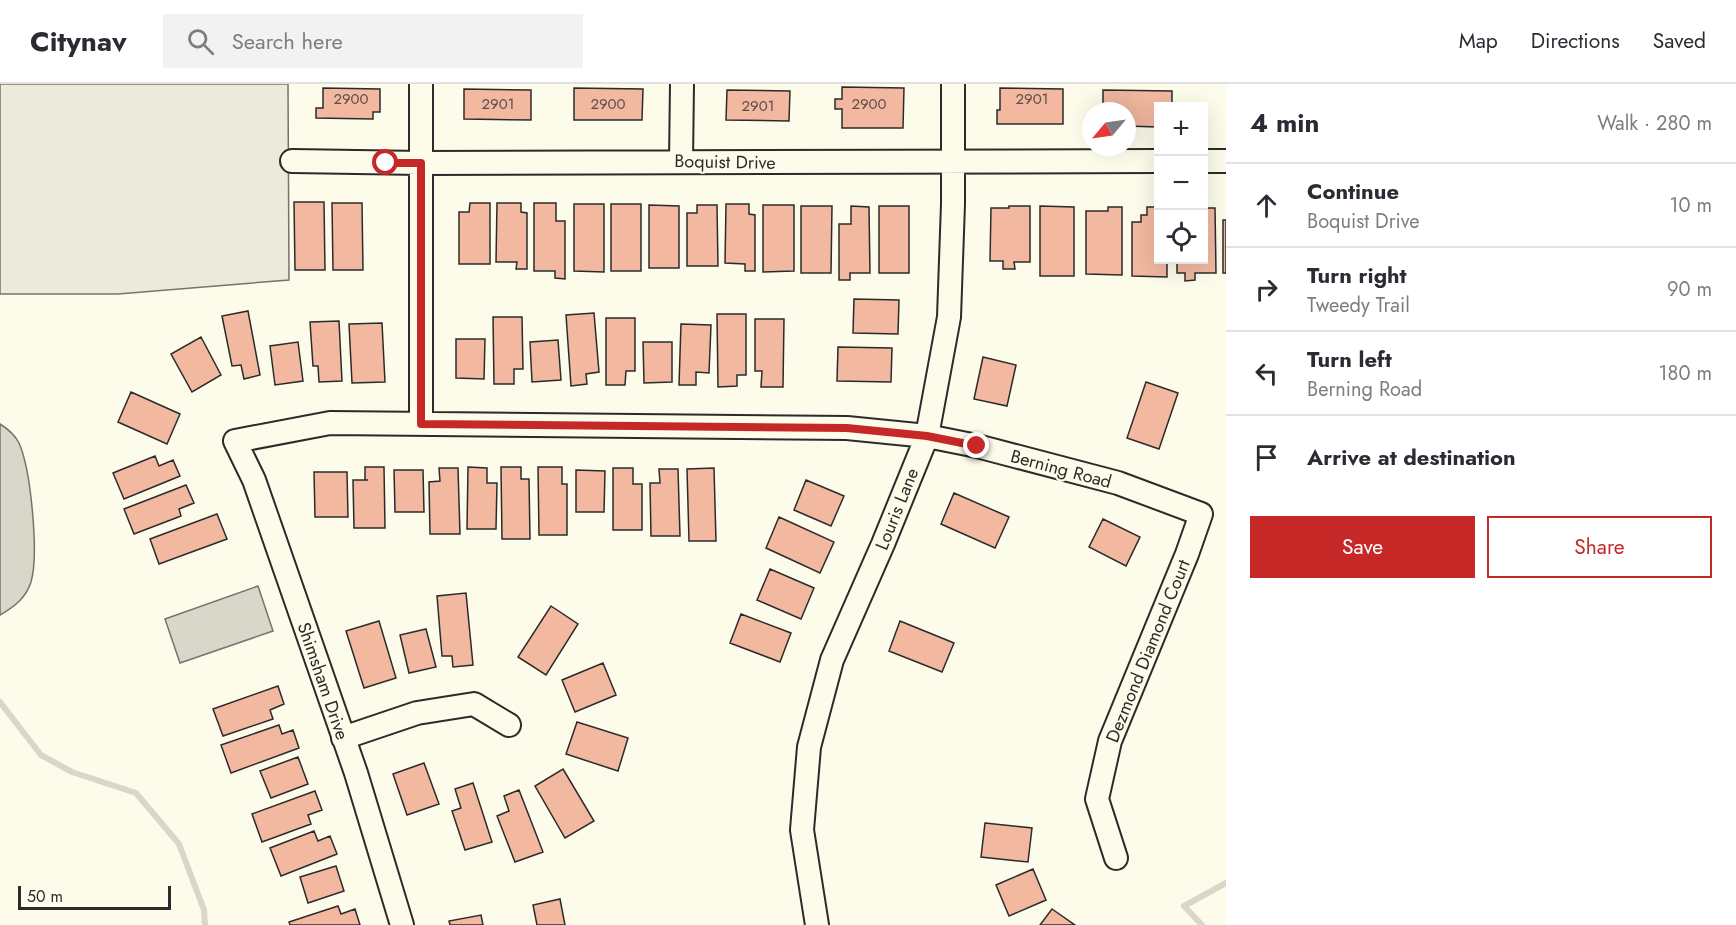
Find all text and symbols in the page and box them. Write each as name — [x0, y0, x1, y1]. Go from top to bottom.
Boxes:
search box — [163, 14, 583, 68]
text: Citynav — [30, 21, 127, 62]
icon: search — [184, 25, 217, 58]
text: Search here — [232, 25, 343, 57]
text: Map — [1459, 26, 1498, 56]
text: Directions — [1531, 26, 1620, 56]
text: Saved — [1653, 26, 1706, 56]
house number: 2900 — [333, 88, 369, 110]
house number: 2901 — [1016, 88, 1048, 110]
house number: 2901 — [482, 93, 514, 115]
house number: 2900 — [590, 93, 626, 115]
house number: 2900 — [851, 93, 887, 115]
house number: 2901 — [742, 95, 774, 117]
north arrow — [1082, 102, 1136, 156]
map controls — [1154, 102, 1208, 264]
button: + — [1154, 102, 1208, 156]
text: 4 min — [1250, 104, 1319, 142]
text: Walk · 280 m — [1597, 109, 1712, 138]
street label: Boquist Drive — [674, 148, 776, 176]
route start — [372, 149, 398, 175]
button: − — [1154, 156, 1208, 210]
text: Continue — [1307, 175, 1399, 207]
icon: ahead — [1250, 189, 1283, 222]
text: 10 m — [1669, 191, 1712, 220]
text: Boquist Drive — [1307, 207, 1420, 236]
button: locate — [1154, 210, 1208, 264]
text: Turn right — [1307, 259, 1407, 291]
icon: right — [1250, 273, 1283, 306]
text: 90 m — [1667, 275, 1712, 304]
text: Tweedy Trail — [1307, 291, 1410, 320]
text: Turn left — [1307, 343, 1392, 375]
icon: left — [1250, 357, 1283, 390]
text: 180 m — [1658, 359, 1712, 388]
text: Berning Road — [1307, 375, 1422, 404]
route end — [963, 432, 989, 458]
icon: arrive — [1250, 441, 1283, 474]
text: Arrive at destination — [1307, 441, 1516, 473]
street label: Berning Road — [1008, 443, 1114, 495]
street label: Louris Lane — [869, 464, 925, 554]
button: Save — [1250, 516, 1475, 578]
button: Share — [1487, 516, 1712, 578]
street label: Dezmond Diamond Court — [1099, 555, 1197, 746]
street label: Shimsham Drive — [291, 619, 355, 743]
scale bar — [18, 883, 171, 910]
text: 50 m — [27, 885, 63, 908]

